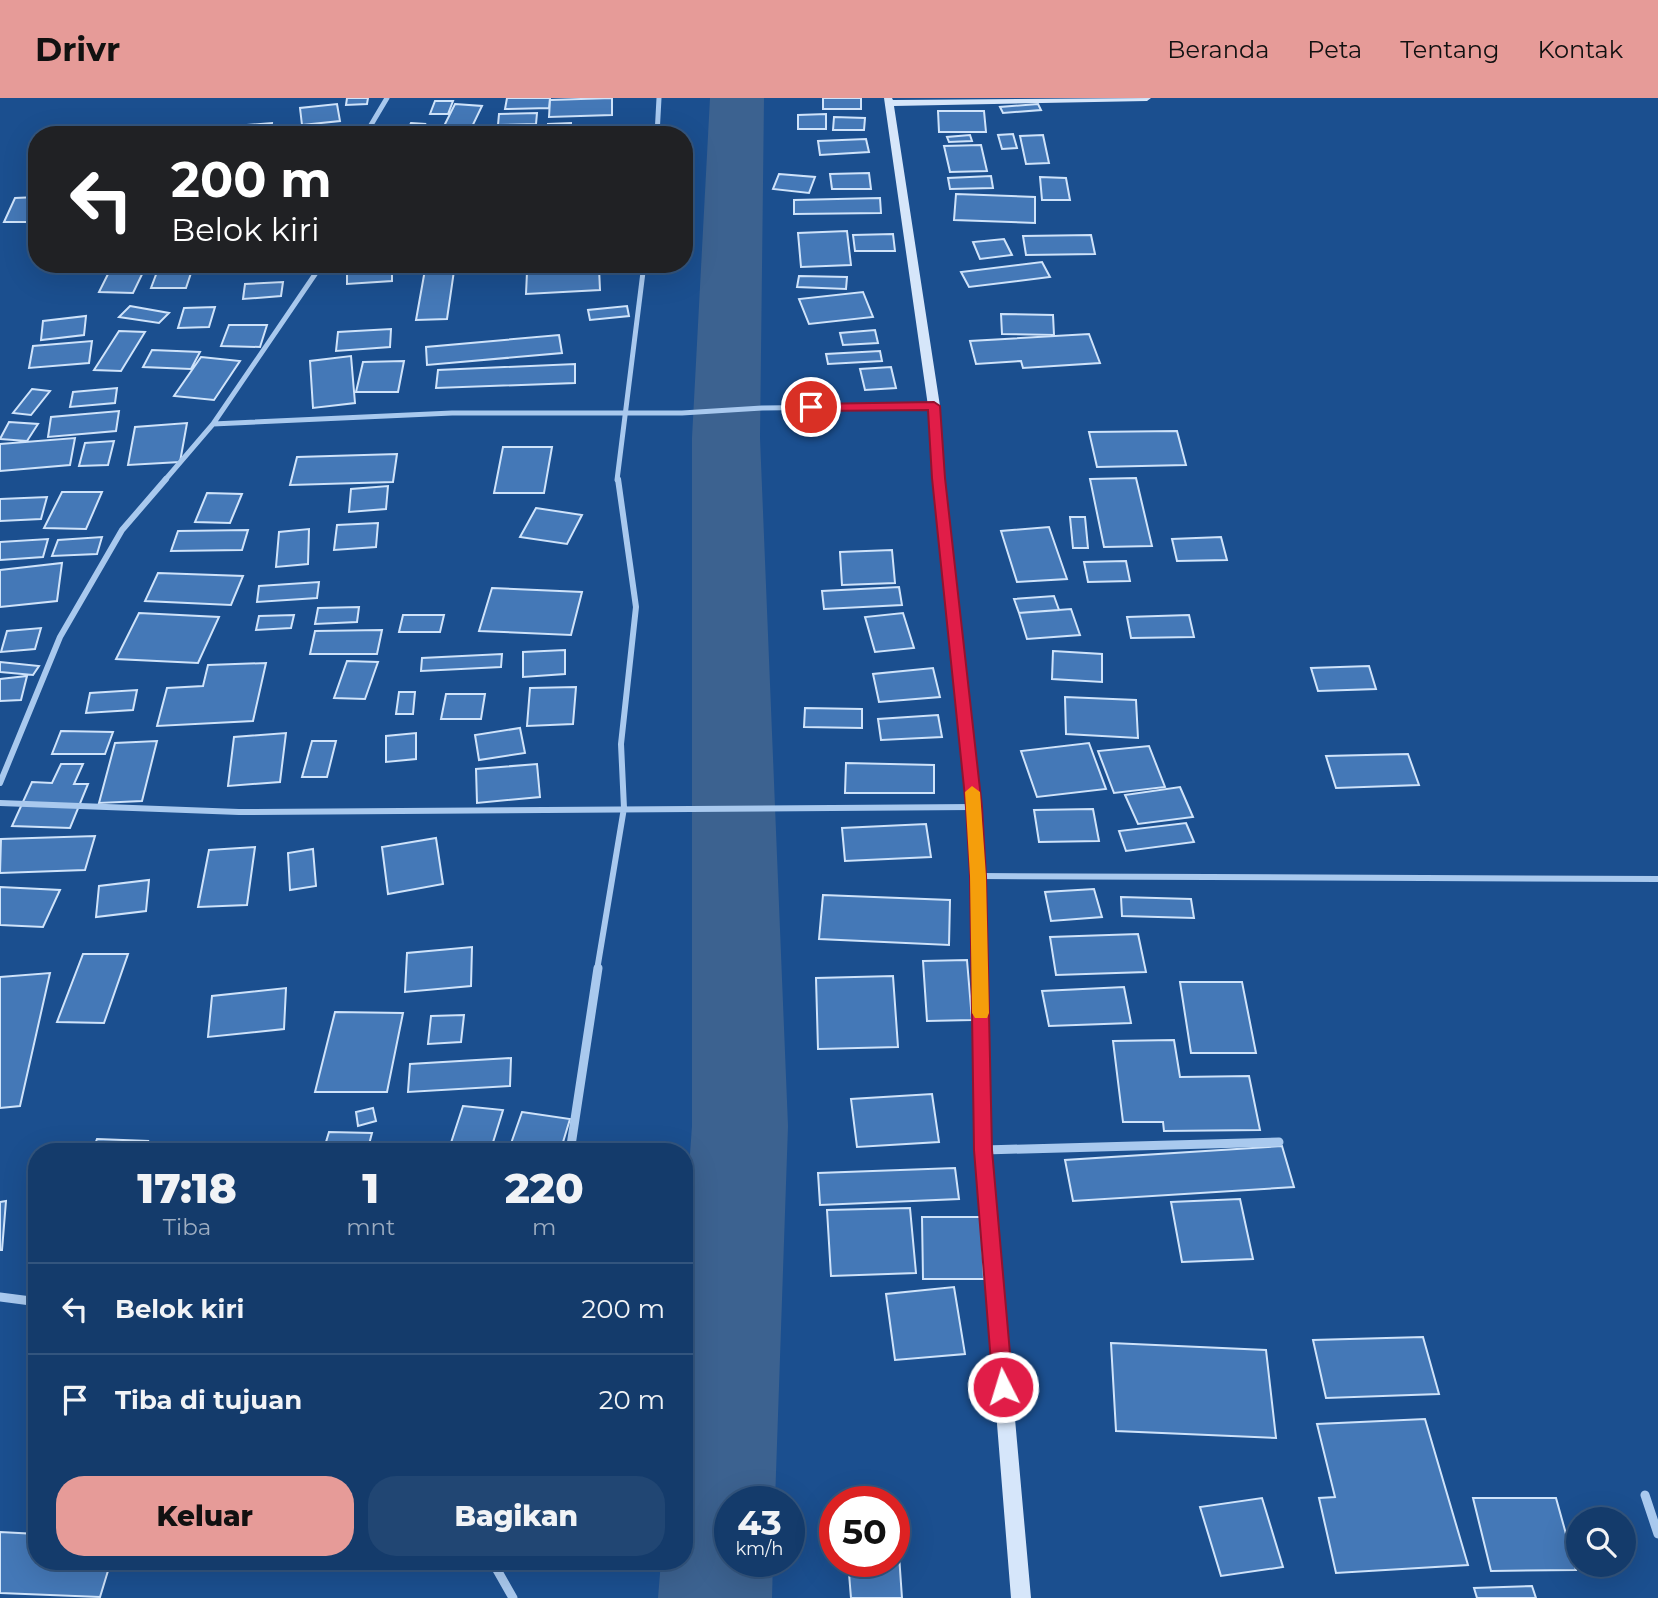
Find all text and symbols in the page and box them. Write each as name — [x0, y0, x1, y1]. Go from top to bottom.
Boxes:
text: Drivr — [35, 29, 120, 69]
text: Beranda — [1167, 35, 1269, 64]
text: Peta — [1307, 35, 1362, 64]
text: Tentang — [1400, 35, 1499, 64]
text: Kontak — [1537, 35, 1623, 64]
text: 200 m — [171, 150, 332, 209]
icon: left — [56, 154, 147, 245]
text: Belok kiri — [171, 210, 320, 249]
pin — [781, 377, 841, 437]
icon: arrive — [792, 388, 830, 426]
text: 17:18 — [137, 1162, 237, 1214]
text: 1 — [362, 1162, 379, 1214]
text: 220 — [505, 1162, 584, 1214]
text: Tiba — [163, 1213, 211, 1241]
text: mnt — [346, 1213, 395, 1241]
text: m — [532, 1213, 556, 1241]
icon: left — [56, 1290, 94, 1328]
text: Belok kiri — [115, 1293, 244, 1325]
text: 200 m — [581, 1293, 665, 1325]
position arrow — [966, 1350, 1040, 1424]
icon: arrive — [56, 1381, 94, 1419]
text: Tiba di tujuan — [115, 1384, 302, 1416]
text: 20 m — [599, 1384, 665, 1416]
button: Keluar — [56, 1476, 354, 1556]
button: Bagikan — [368, 1476, 665, 1556]
speed limit sign: 50 — [819, 1486, 910, 1577]
text: 43 — [737, 1501, 782, 1544]
map controls — [1566, 1507, 1636, 1577]
button: search — [1566, 1507, 1636, 1577]
text: km/h — [735, 1538, 784, 1560]

